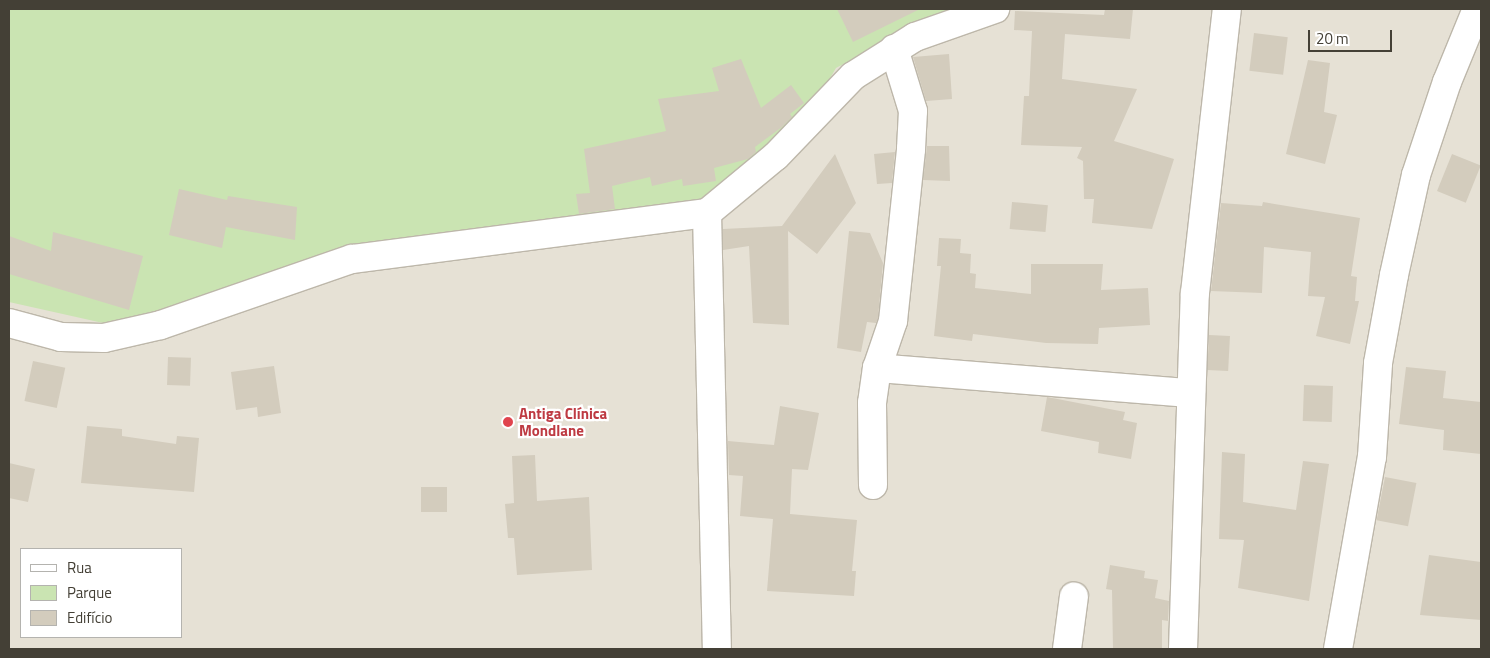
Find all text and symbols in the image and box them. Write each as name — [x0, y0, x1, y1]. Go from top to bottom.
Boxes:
scale bar — [1310, 20, 1394, 52]
text: 20 m — [1316, 27, 1349, 50]
place label: Antiga Clínica Mondlane — [519, 404, 607, 439]
marker: Antiga Clínica Mondlane — [501, 415, 515, 429]
legend — [20, 548, 182, 638]
text: Rua — [67, 556, 92, 579]
text: Parque — [67, 581, 112, 604]
text: Edifício — [67, 606, 112, 629]

